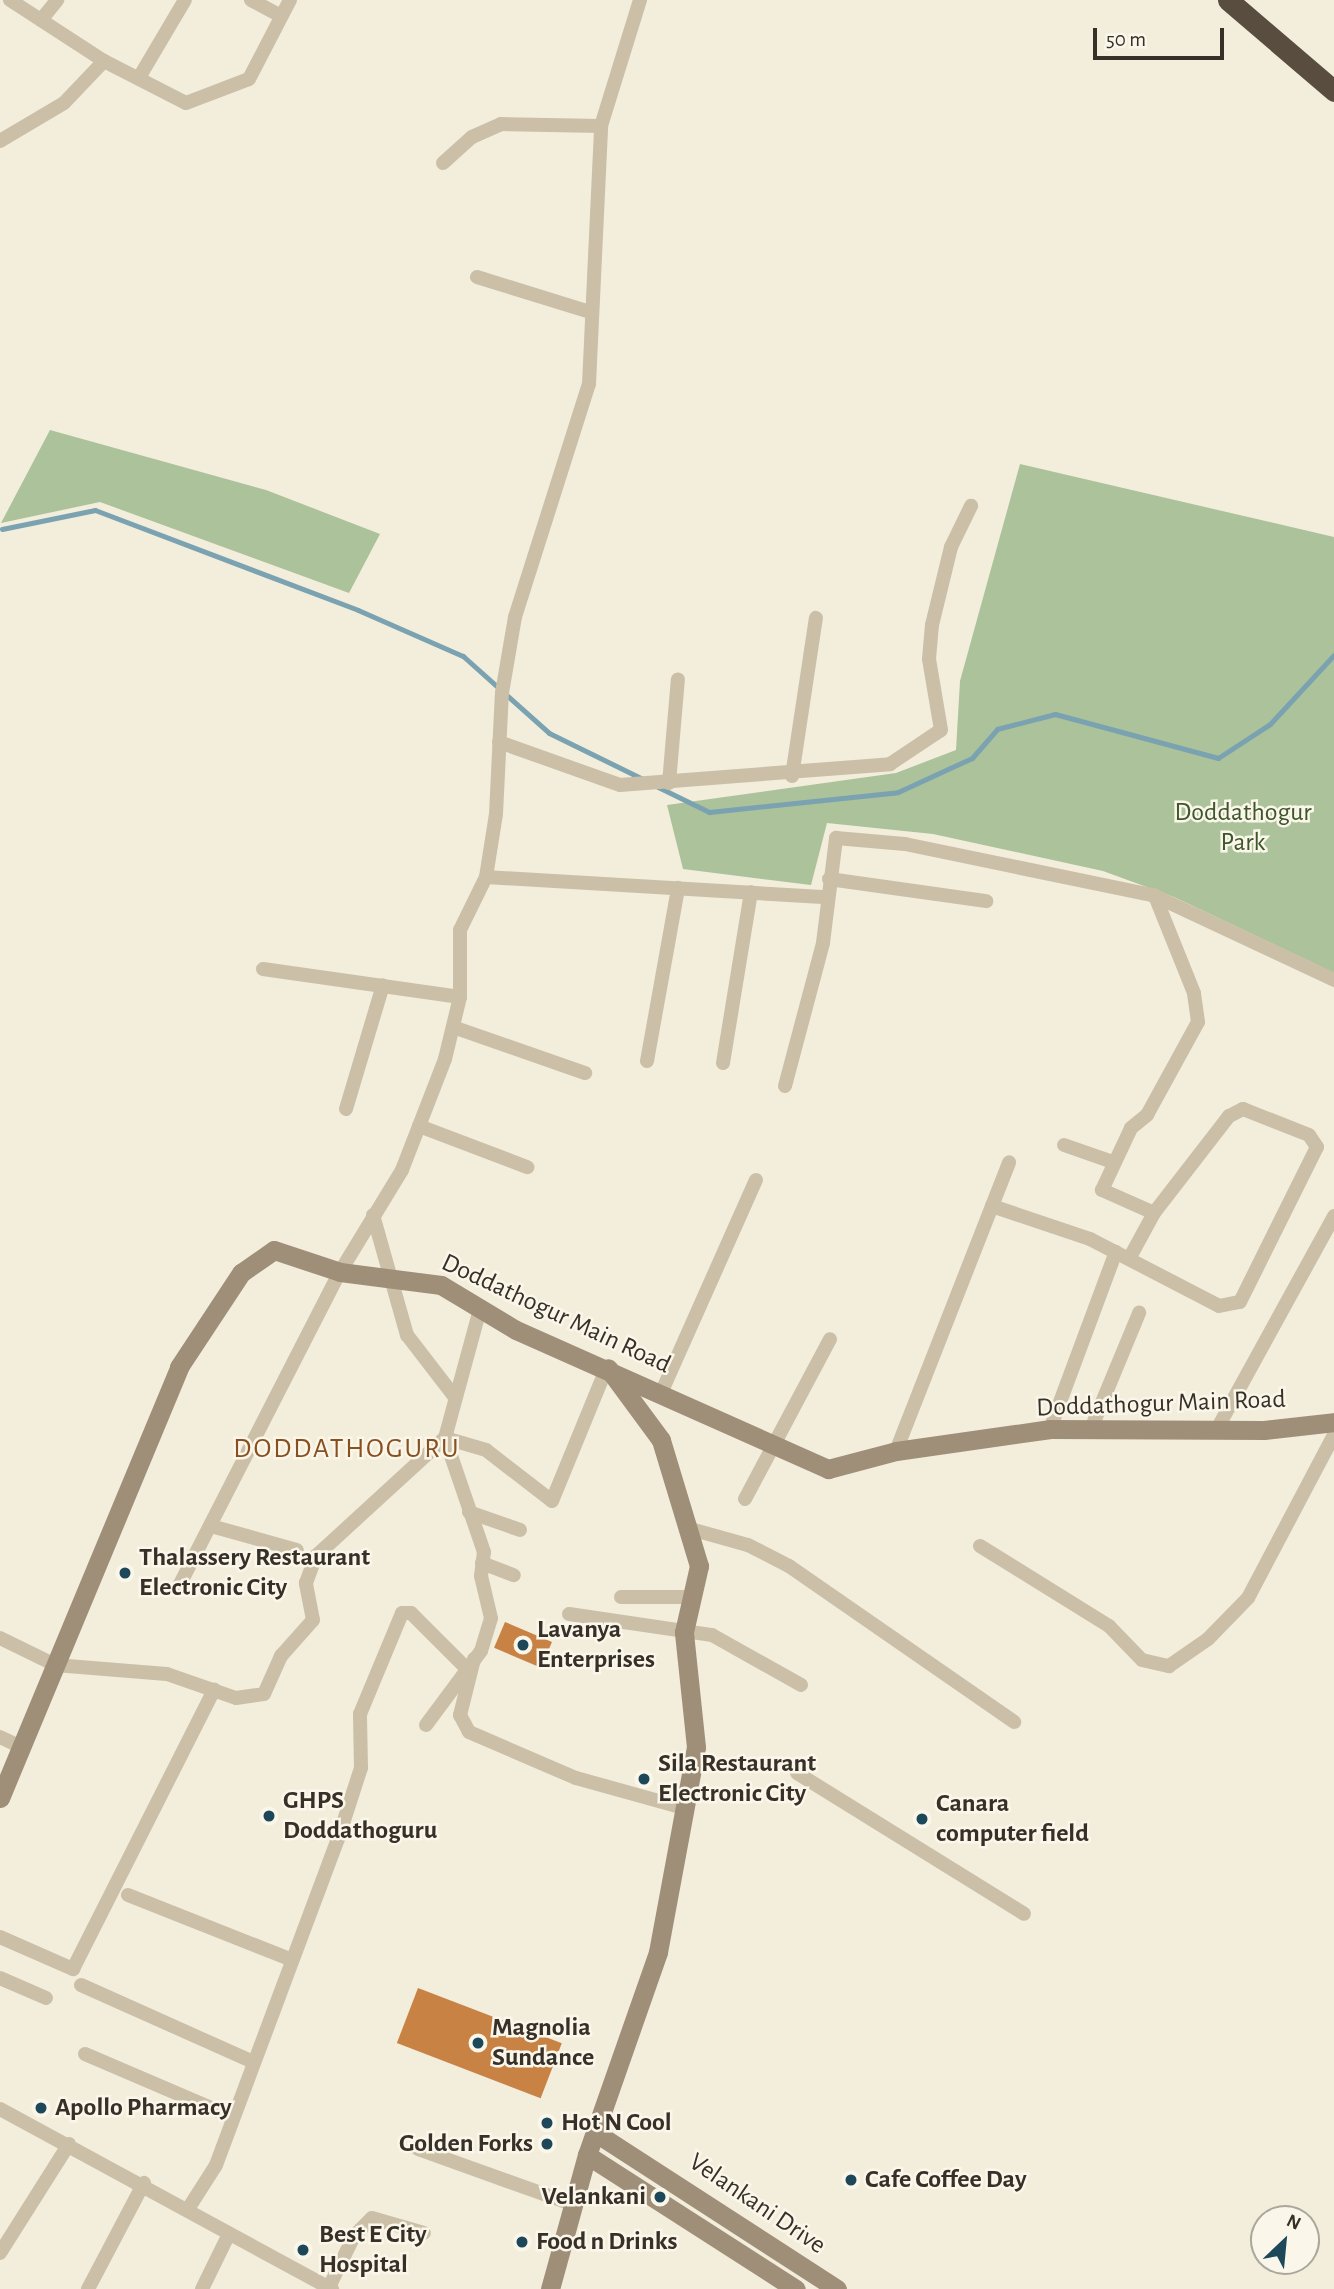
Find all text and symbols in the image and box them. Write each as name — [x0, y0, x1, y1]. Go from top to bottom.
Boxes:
scale bar — [1096, 14, 1227, 58]
text: 50 m — [1106, 29, 1146, 50]
park label: Doddathogur Park — [1174, 797, 1312, 858]
street label: Doddathogur Main Road — [436, 1247, 676, 1381]
street label: Doddathogur Main Road — [1036, 1384, 1286, 1424]
district label: DODDATHOGURU — [235, 1432, 459, 1466]
place label: Thalassery Restaurant Electronic City — [139, 1542, 370, 1604]
marker: Thalassery Restaurant Electronic City — [117, 1565, 133, 1581]
place label: Lavanya Enterprises — [537, 1614, 655, 1676]
marker: Lavanya Enterprises — [515, 1637, 531, 1653]
place label: Sila Restaurant Electronic City — [658, 1748, 816, 1810]
marker: Sila Restaurant Electronic City — [636, 1771, 652, 1787]
place label: GHPS Doddathoguru — [283, 1785, 437, 1846]
place label: Canara computer field — [936, 1788, 1089, 1850]
marker: GHPS Doddathoguru — [261, 1808, 277, 1824]
marker: Canara computer field — [914, 1811, 930, 1827]
place label: Magnolia Sundance — [492, 2012, 594, 2074]
marker: Magnolia Sundance — [470, 2035, 486, 2051]
place label: Apollo Pharmacy — [55, 2092, 232, 2124]
marker: Apollo Pharmacy — [33, 2100, 49, 2116]
place label: Hot N Cool — [561, 2107, 672, 2139]
marker: Hot N Cool — [539, 2115, 555, 2131]
place label: Golden Forks — [399, 2128, 533, 2160]
marker: Golden Forks — [539, 2136, 555, 2152]
street label: Velankani Drive — [683, 2147, 831, 2261]
place label: Cafe Coffee Day — [865, 2164, 1027, 2196]
marker: Cafe Coffee Day — [843, 2172, 859, 2188]
place label: Velankani — [542, 2181, 646, 2213]
marker: Velankani — [652, 2189, 668, 2205]
north arrow — [1250, 2205, 1320, 2275]
text: N — [1283, 2211, 1304, 2234]
place label: Best E City Hospital — [319, 2219, 427, 2280]
place label: Food n Drinks — [536, 2226, 678, 2258]
marker: Food n Drinks — [514, 2234, 530, 2250]
marker: Best E City Hospital — [293, 2240, 313, 2260]

